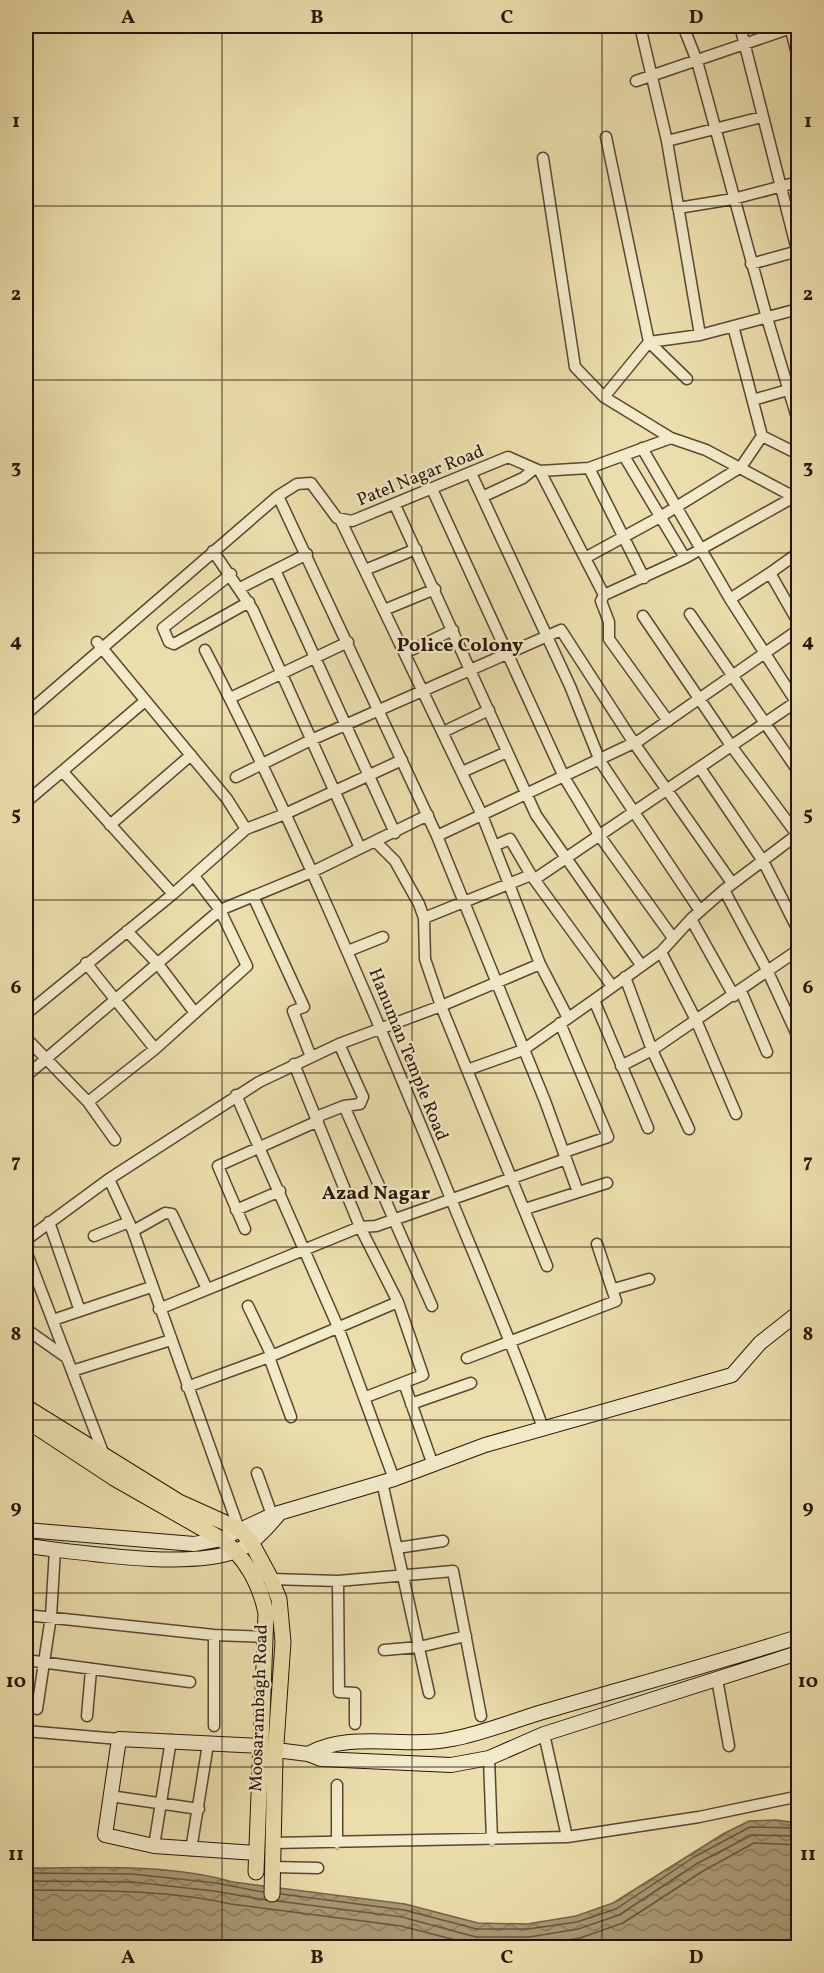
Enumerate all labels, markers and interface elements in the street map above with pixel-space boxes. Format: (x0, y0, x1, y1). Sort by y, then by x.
text: A (121, 4, 135, 32)
text: B (310, 4, 324, 32)
text: C (501, 4, 514, 32)
text: D (689, 4, 703, 32)
text: 1 (12, 108, 20, 136)
text: 1 (804, 108, 812, 136)
text: 2 (11, 281, 21, 309)
text: 2 (803, 281, 813, 309)
street label: Patel Nagar Road (353, 440, 488, 513)
text: 3 (11, 454, 21, 482)
text: 3 (803, 454, 813, 482)
text: 4 (10, 628, 22, 656)
text: 4 (802, 628, 814, 656)
district label: Police Colony (397, 632, 523, 660)
text: 5 (11, 801, 21, 829)
text: 5 (803, 801, 813, 829)
street label: Hanuman Temple Road (362, 965, 454, 1145)
text: 6 (11, 974, 22, 1002)
text: 6 (803, 974, 814, 1002)
text: 7 (11, 1148, 21, 1176)
text: 7 (803, 1148, 813, 1176)
district label: Azad Nagar (322, 1180, 431, 1208)
text: 8 (11, 1321, 21, 1349)
text: 8 (803, 1321, 813, 1349)
text: 9 (10, 1494, 22, 1522)
text: 9 (802, 1494, 814, 1522)
street label: Moosarambagh Road (244, 1624, 275, 1792)
text: 10 (6, 1668, 26, 1696)
text: 10 (798, 1668, 818, 1696)
text: 11 (8, 1841, 24, 1869)
text: 11 (800, 1841, 816, 1869)
text: A (121, 1944, 135, 1972)
text: B (310, 1944, 324, 1972)
text: C (501, 1944, 514, 1972)
text: D (689, 1944, 703, 1972)

